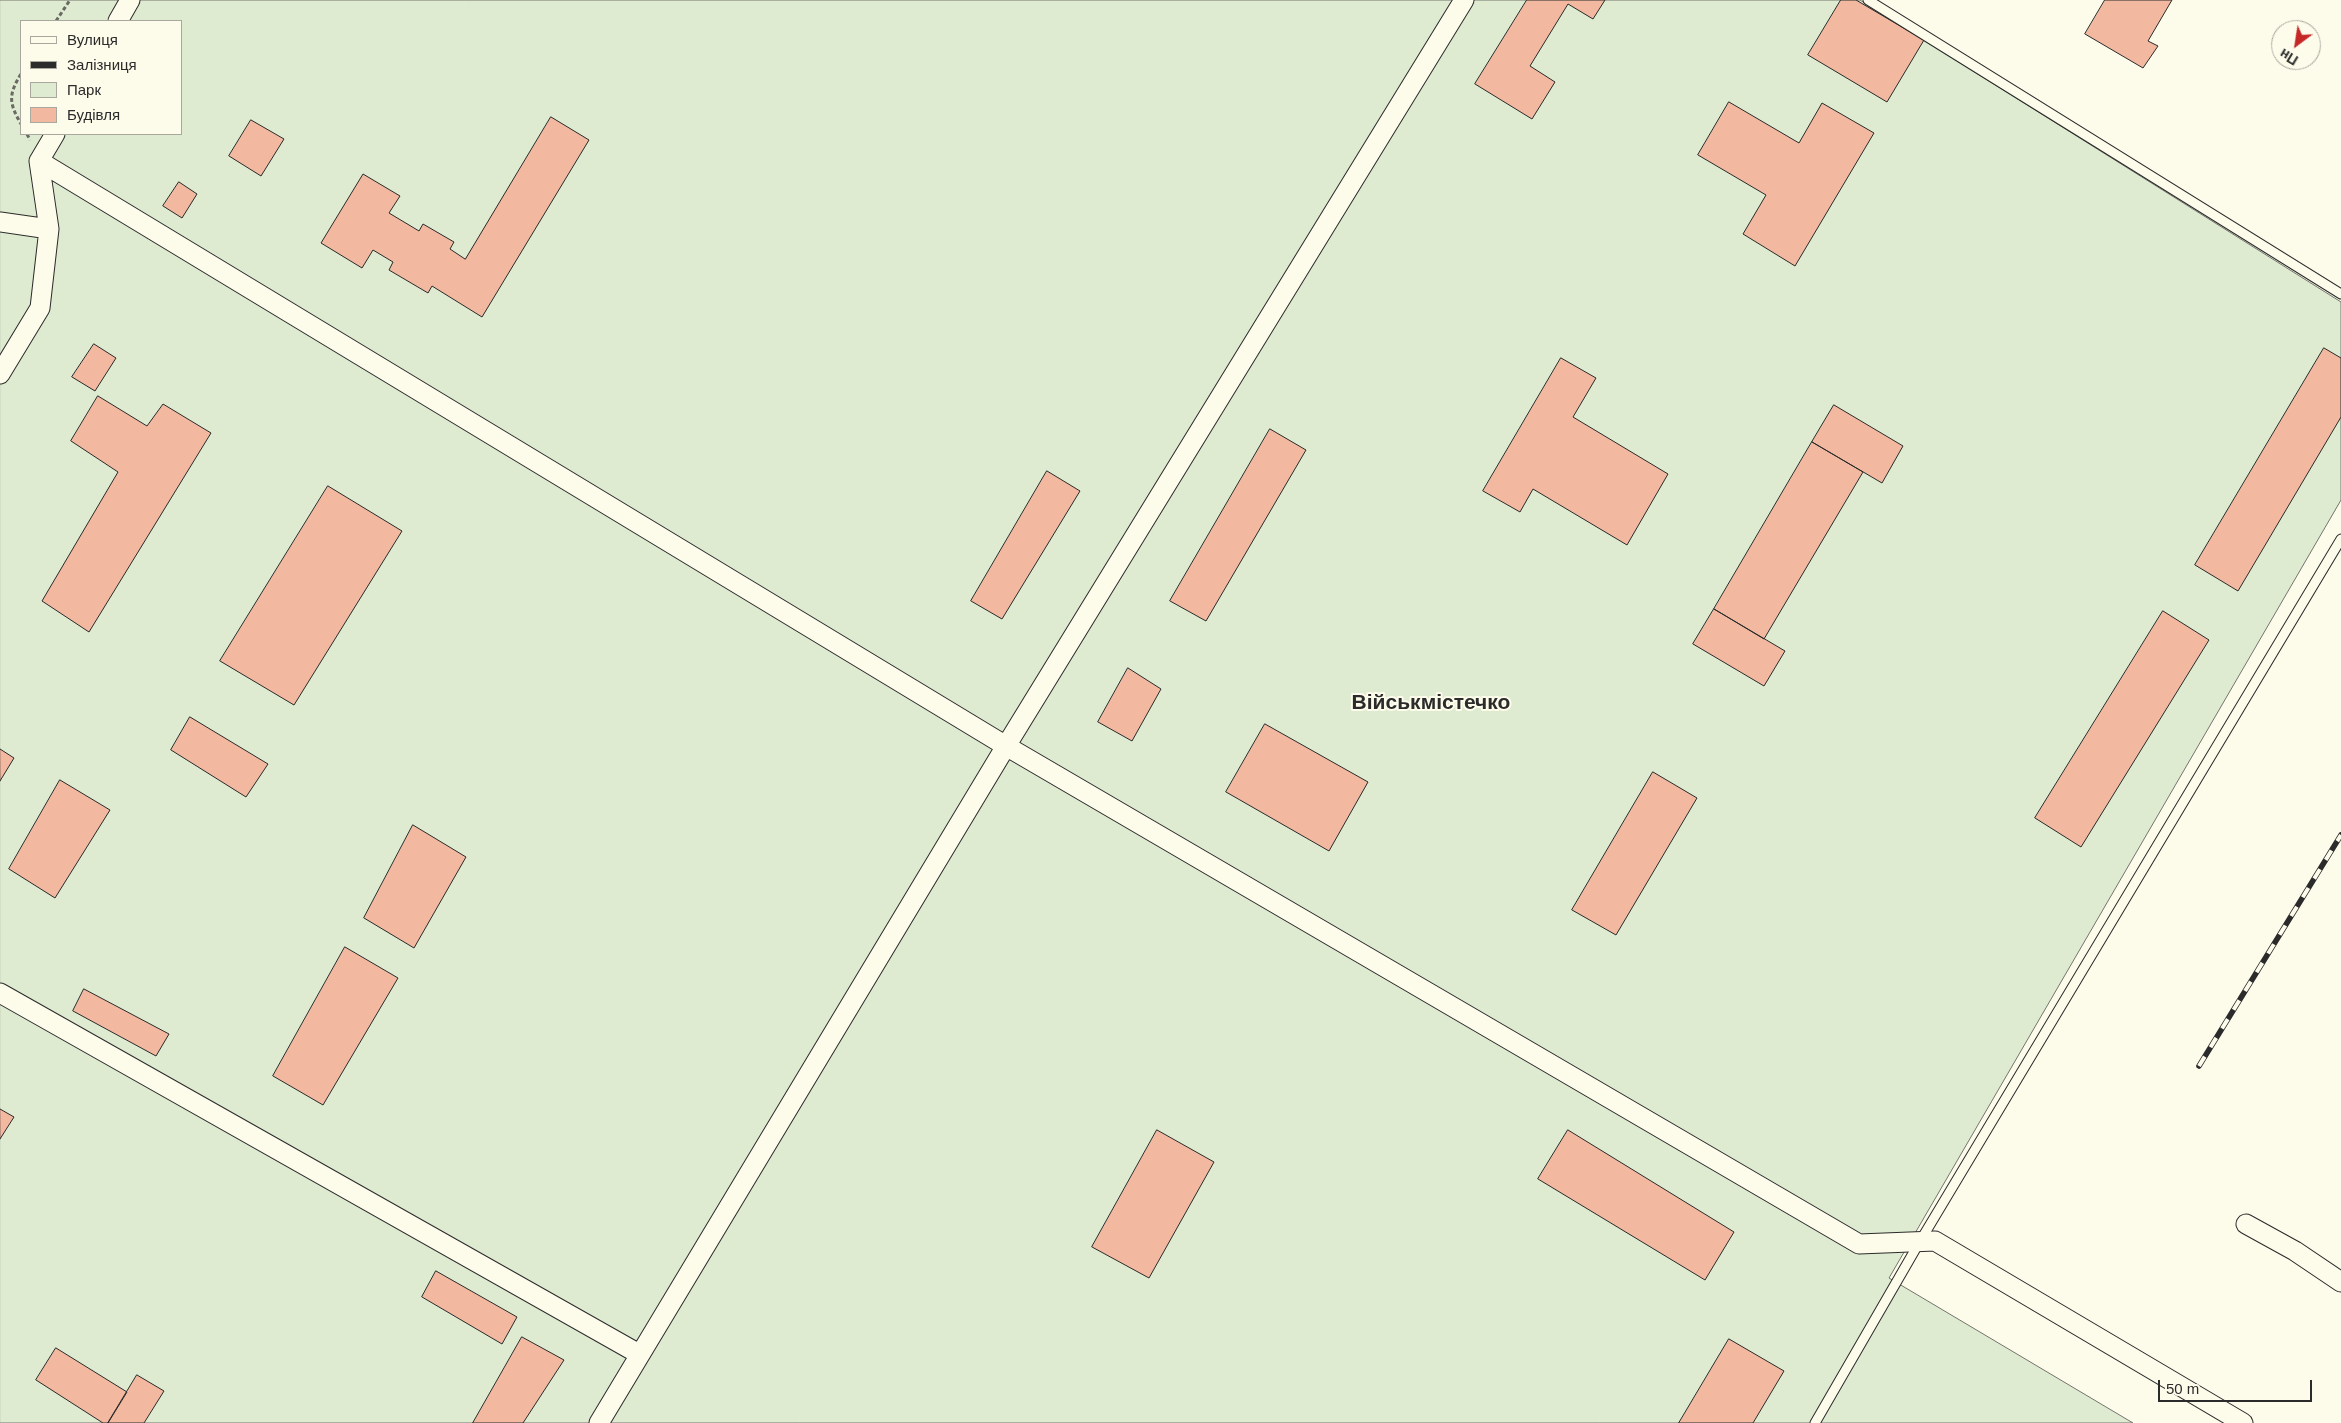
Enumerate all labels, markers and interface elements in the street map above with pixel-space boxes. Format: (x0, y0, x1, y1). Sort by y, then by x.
legend (20, 20, 182, 135)
north arrow (2271, 20, 2321, 70)
text: Вулиця (67, 31, 118, 48)
text: Пн (2277, 45, 2301, 69)
text: Залізниця (67, 56, 137, 73)
text: Парк (67, 81, 101, 98)
text: Будівля (67, 106, 120, 123)
district label: Військмістечко (1352, 690, 1510, 716)
scale bar (2161, 1370, 2315, 1402)
text: 50 m (2166, 1380, 2199, 1397)

